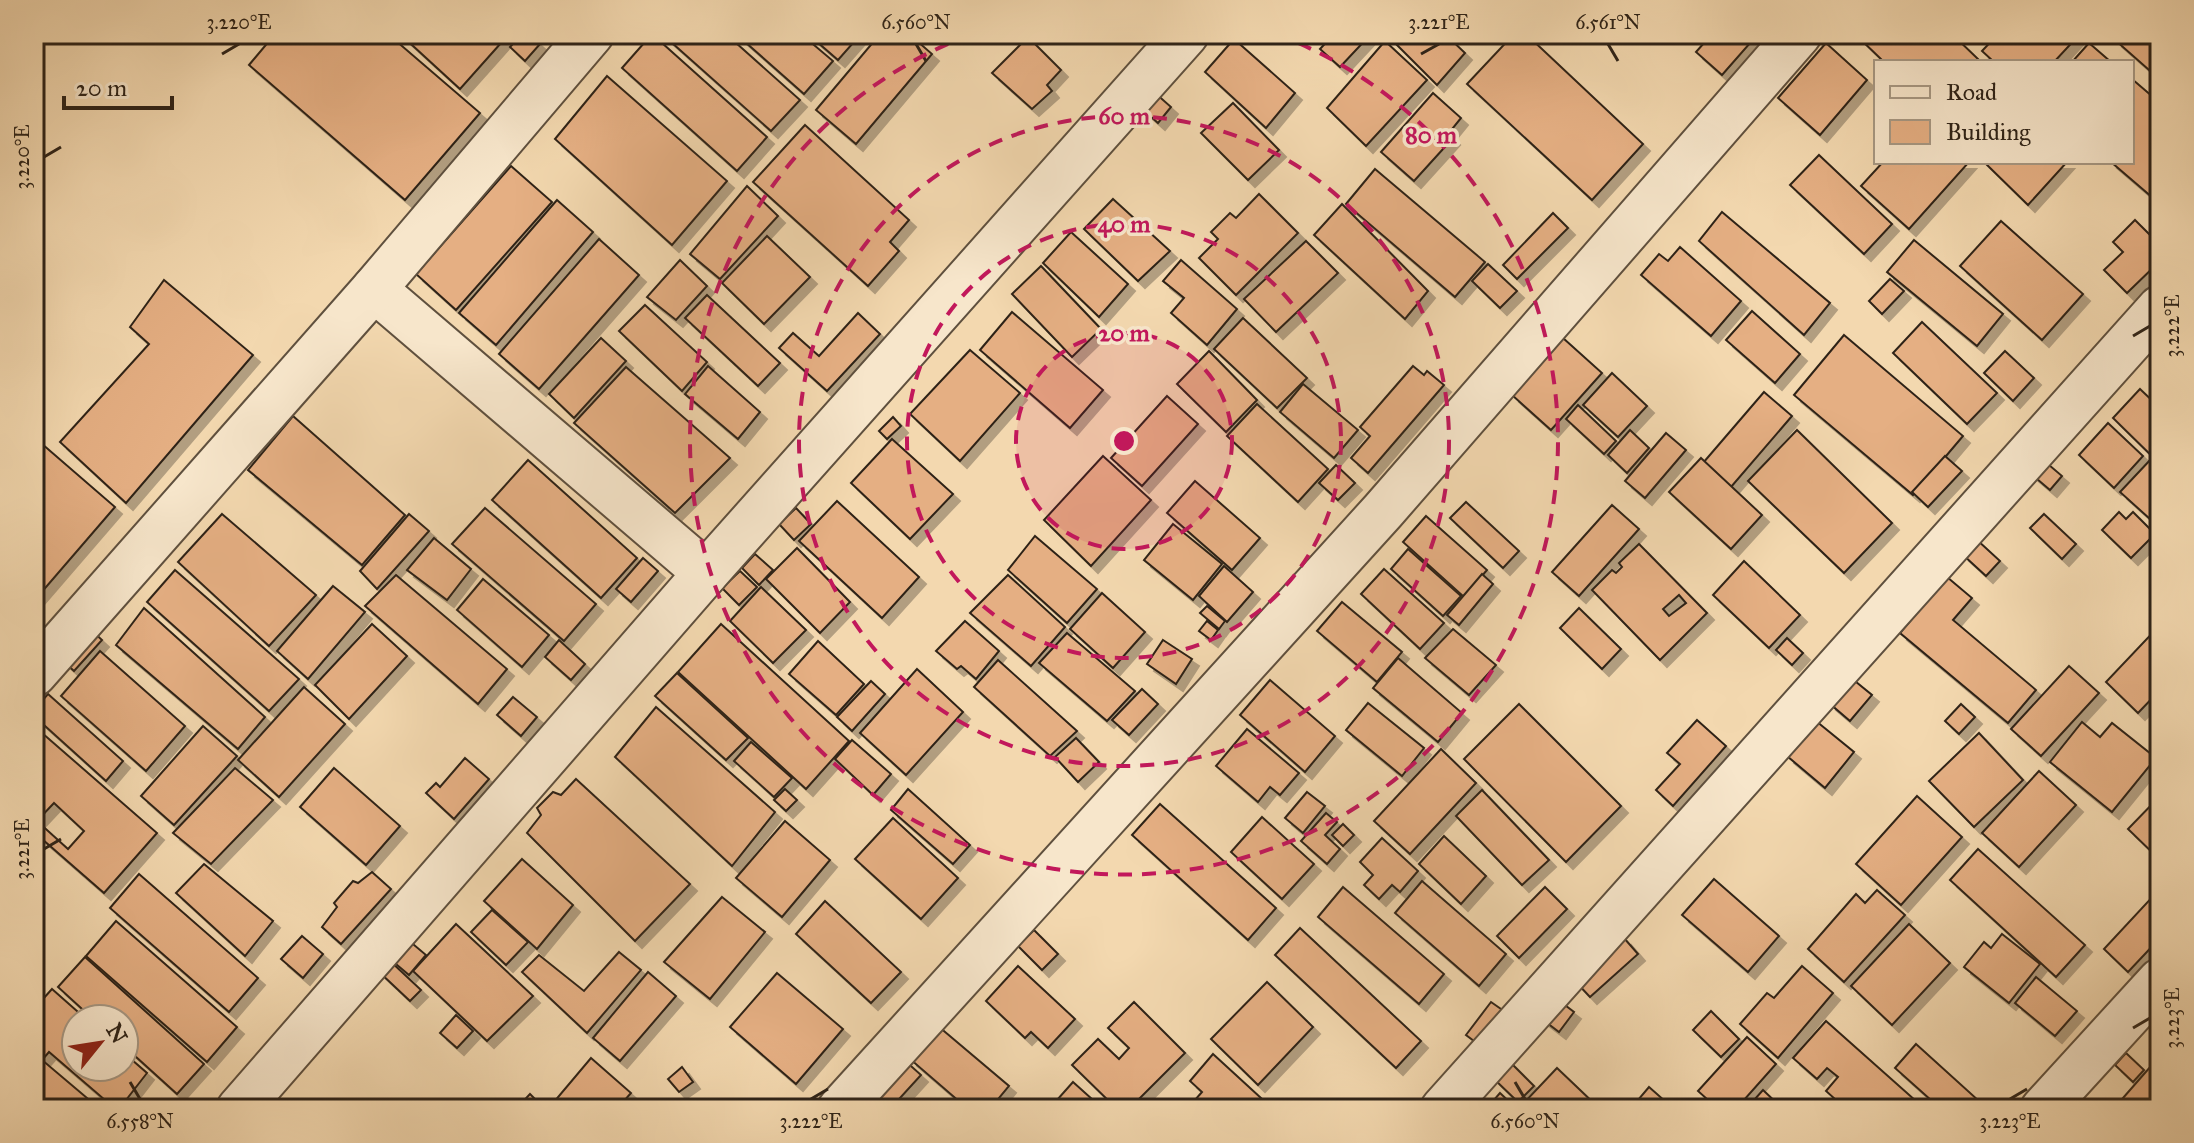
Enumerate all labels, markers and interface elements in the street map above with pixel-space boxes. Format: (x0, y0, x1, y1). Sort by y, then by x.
text: 3.220°E (206, 10, 272, 34)
text: 6.560°N (881, 10, 951, 34)
text: 3.221°E (1408, 10, 1470, 34)
text: 6.561°N (1575, 10, 1641, 34)
scale bar (64, 60, 172, 110)
legend (1874, 60, 2134, 164)
text: 20 m (76, 73, 127, 103)
text: Road (1946, 77, 1997, 107)
text: 60 m (1098, 101, 1151, 131)
text: Building (1946, 117, 2031, 147)
text: 80 m (1405, 120, 1458, 150)
text: 3.220°E (10, 124, 34, 190)
text: 40 m (1098, 209, 1151, 239)
text: 3.222°E (2160, 294, 2184, 358)
text: 20 m (1098, 318, 1150, 348)
centre of rings (1110, 427, 1138, 455)
text: 3.221°E (10, 818, 34, 880)
text: 3.223°E (2160, 987, 2184, 1049)
north arrow (60, 1003, 140, 1083)
text: N (101, 1018, 133, 1048)
text: 6.558°N (106, 1109, 174, 1133)
text: 3.222°E (779, 1109, 843, 1133)
text: 6.560°N (1490, 1109, 1560, 1133)
text: 3.223°E (1979, 1109, 2041, 1133)

